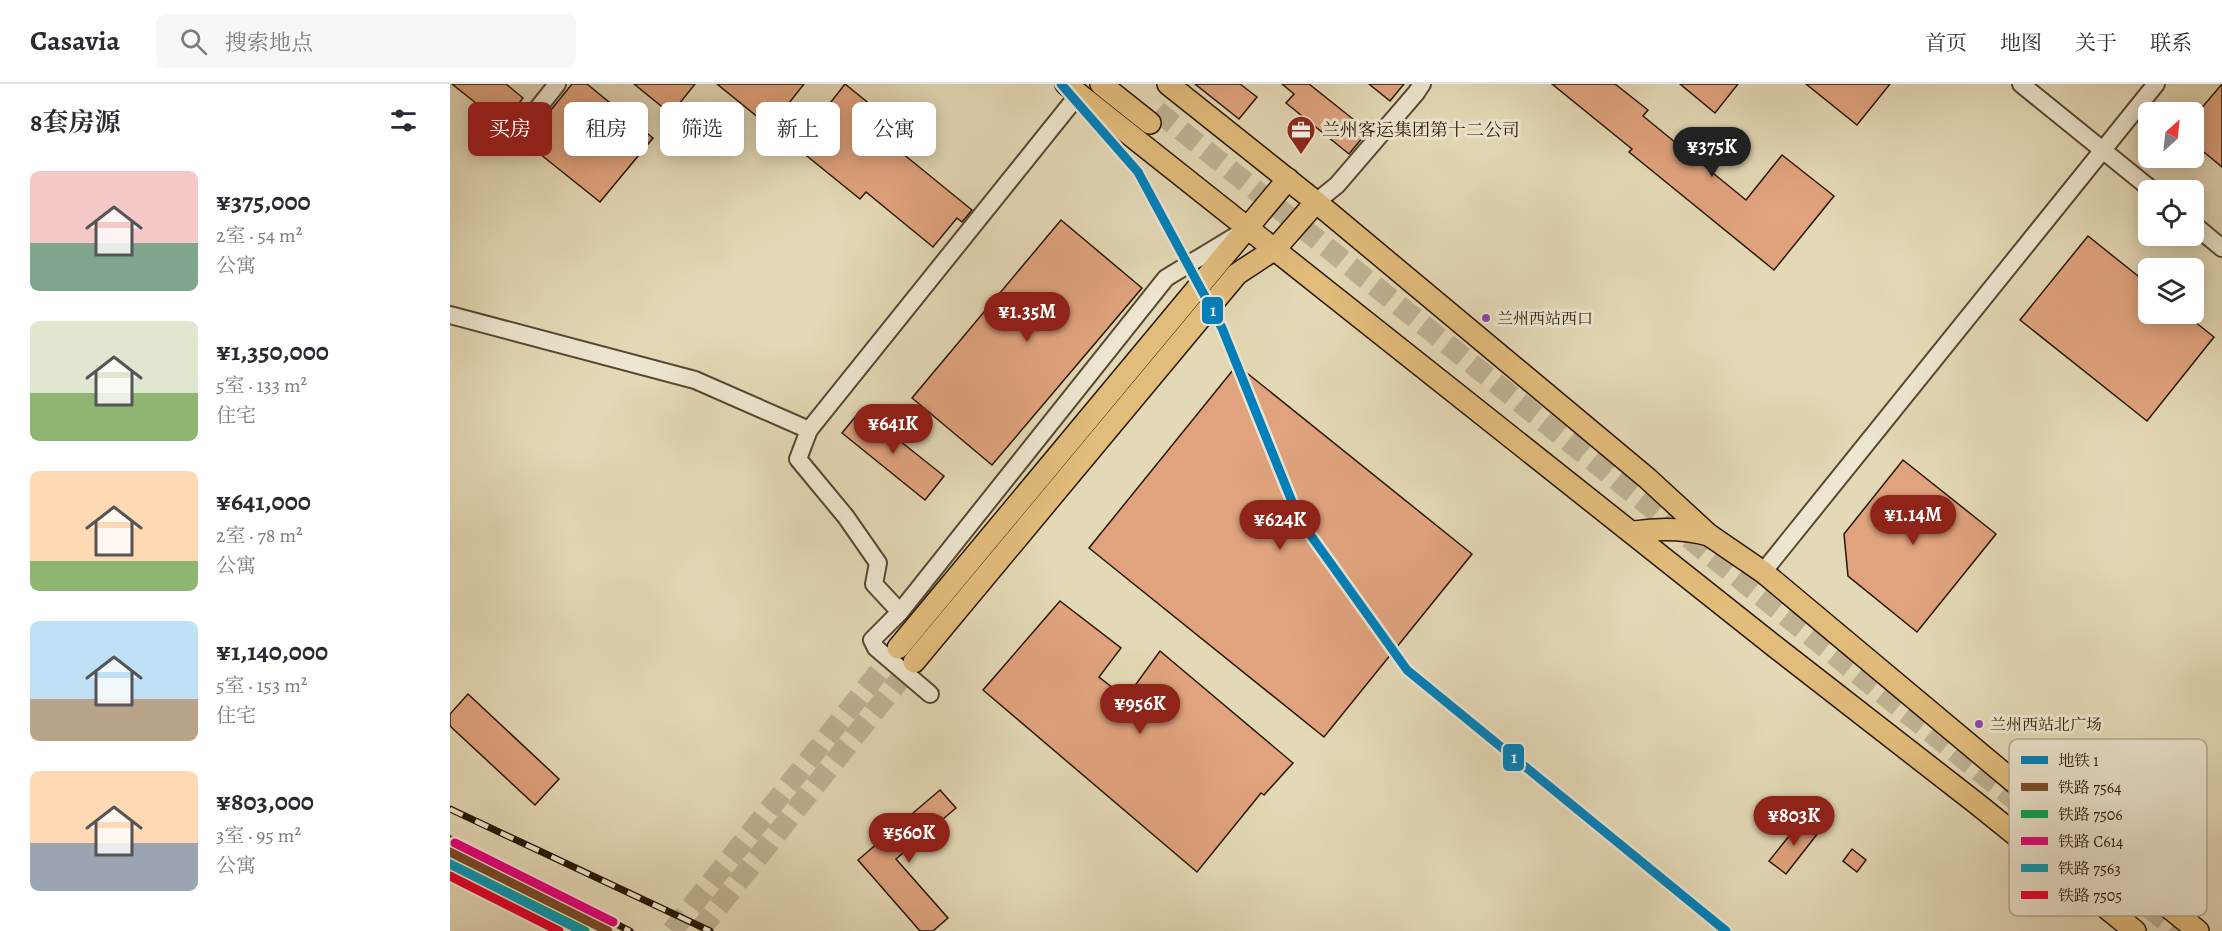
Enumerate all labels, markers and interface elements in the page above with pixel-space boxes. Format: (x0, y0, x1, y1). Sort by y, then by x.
search box (156, 14, 576, 68)
text: Casavia (30, 22, 120, 60)
icon: search (177, 25, 210, 58)
text: 搜索地点 (225, 28, 313, 58)
text: 首页 (1925, 29, 1967, 57)
text: 地图 (2000, 29, 2042, 57)
text: 关于 (2075, 29, 2117, 57)
text: 联系 (2150, 29, 2192, 57)
chip: 买房 (468, 102, 552, 156)
chip: 租房 (564, 102, 648, 156)
chip: 筛选 (660, 102, 744, 156)
chip: 新上 (756, 102, 840, 156)
chip: 公寓 (852, 102, 936, 156)
north arrow (2138, 102, 2204, 168)
map controls (2138, 102, 2204, 324)
icon: filters (387, 104, 420, 137)
text: 8套房源 (30, 105, 120, 140)
office icon: 兰州客运集团第十二公司 (1285, 114, 1317, 156)
place label: 兰州客运集团第十二公司 (1322, 118, 1520, 142)
pin: ¥375K (1670, 127, 1754, 178)
text: ¥375K (1687, 133, 1737, 160)
button: locate (2138, 180, 2204, 246)
text: ¥375,000 (216, 184, 311, 219)
icon: home (78, 195, 150, 267)
text: 2室 · 54 m² (216, 222, 302, 249)
text: 公寓 (216, 252, 256, 279)
button: layers (2138, 258, 2204, 324)
pin: ¥1.35M (978, 292, 1076, 343)
line badge: 1 (1201, 296, 1224, 325)
text: ¥1.35M (998, 298, 1056, 325)
text: 1 (1210, 300, 1216, 322)
place label: 兰州西站西口 (1497, 308, 1593, 330)
marker: 兰州西站西口 (1480, 312, 1492, 324)
text: ¥1,350,000 (216, 334, 329, 369)
icon: home (78, 345, 150, 417)
text: 5室 · 133 m² (216, 372, 307, 399)
text: 住宅 (216, 402, 256, 429)
pin: ¥641K (851, 404, 935, 455)
text: ¥641K (868, 410, 918, 437)
text: ¥641,000 (216, 484, 311, 519)
icon: home (78, 495, 150, 567)
pin: ¥1.14M (1864, 495, 1962, 546)
pin: ¥624K (1238, 500, 1322, 551)
text: ¥1.14M (1884, 501, 1942, 528)
text: ¥624K (1253, 506, 1307, 533)
text: 2室 · 78 m² (216, 522, 303, 549)
text: 公寓 (216, 552, 256, 579)
text: ¥1,140,000 (216, 634, 328, 669)
icon: home (78, 645, 150, 717)
text: 5室 · 153 m² (216, 672, 307, 699)
pin: ¥956K (1098, 684, 1182, 735)
text: ¥956K (1114, 690, 1166, 717)
text: 住宅 (216, 702, 256, 729)
place label: 兰州西站北广场 (1990, 714, 2102, 736)
marker: 兰州西站北广场 (1973, 718, 1985, 730)
legend (2009, 739, 2207, 916)
line badge: 1 (1502, 743, 1525, 772)
text: 1 (1511, 747, 1517, 769)
text: 地铁 1 (2058, 750, 2099, 772)
text: 铁路 7564 (2058, 777, 2121, 799)
text: ¥803,000 (216, 784, 314, 819)
icon: home (78, 795, 150, 867)
pin: ¥803K (1752, 796, 1836, 847)
text: ¥803K (1768, 802, 1820, 829)
text: 铁路 7506 (2058, 804, 2123, 826)
pin: ¥560K (867, 813, 951, 864)
text: ¥560K (883, 819, 935, 846)
text: 3室 · 95 m² (216, 822, 301, 849)
text: 铁路 C614 (2058, 831, 2123, 853)
text: 公寓 (216, 852, 256, 879)
text: 铁路 7563 (2058, 858, 2121, 880)
text: 铁路 7505 (2058, 885, 2122, 907)

